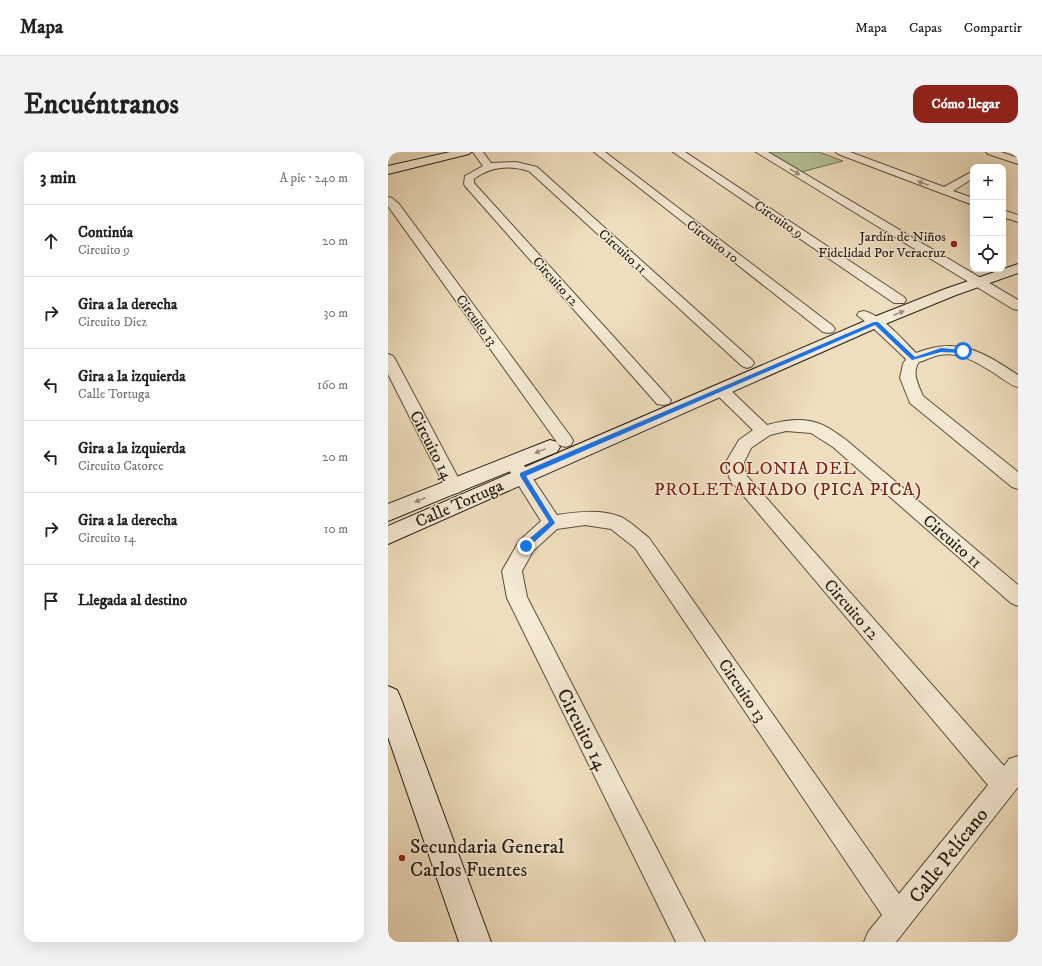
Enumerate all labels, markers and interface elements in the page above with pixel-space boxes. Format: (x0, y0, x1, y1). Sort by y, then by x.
text: Mapa (20, 16, 63, 39)
text: Mapa (855, 19, 887, 37)
text: Capas (909, 19, 942, 37)
text: Compartir (964, 19, 1022, 37)
button: Cómo llegar (913, 85, 1018, 123)
text: Encuéntranos (24, 87, 179, 122)
map controls (970, 164, 1006, 272)
button: + (970, 164, 1006, 200)
text: 3 min (40, 167, 76, 189)
one-way arrow (789, 169, 801, 176)
text: A pie · 240 m (280, 170, 348, 186)
one-way arrow (917, 179, 929, 185)
street label: Circuito 9 (750, 197, 807, 243)
button: − (970, 200, 1006, 236)
street label: Circuito 10 (683, 216, 742, 267)
text: Continúa (78, 223, 133, 242)
street label: Circuito 11 (594, 225, 650, 278)
place label: Jardín de Niños Fidelidad Por Veracruz (818, 228, 946, 262)
icon: ahead (40, 230, 62, 252)
text: 20 m (322, 233, 348, 249)
button: locate (970, 236, 1006, 272)
marker: Jardín de Niños Fidelidad Por Veracruz (949, 239, 959, 249)
text: Circuito 9 (78, 242, 130, 258)
street label: Circuito 12 (528, 253, 582, 310)
street label: Circuito 13 (452, 291, 501, 350)
text: Gira a la derecha (78, 295, 177, 314)
icon: right (40, 302, 62, 324)
text: 30 m (324, 305, 348, 321)
one-way arrow (894, 310, 906, 316)
text: Circuito Diez (78, 314, 147, 330)
route start (954, 342, 972, 360)
text: Gira a la izquierda (78, 367, 186, 386)
icon: left (40, 374, 62, 396)
text: 160 m (317, 377, 348, 393)
text: Calle Tortuga (78, 386, 150, 402)
street label: Circuito 14 (404, 407, 459, 485)
text: Gira a la izquierda (78, 439, 186, 458)
icon: left (40, 446, 62, 468)
one-way arrow (534, 448, 546, 454)
text: 20 m (322, 449, 348, 465)
text: Circuito Catorce (78, 458, 164, 474)
district label: COLONIA DEL PROLETARIADO (PICA PICA) (654, 458, 922, 501)
street label: Calle Tortuga (412, 474, 508, 533)
one-way arrow (414, 498, 426, 504)
street label: Circuito 11 (918, 510, 987, 574)
text: Gira a la derecha (78, 511, 177, 530)
icon: right (40, 518, 62, 540)
text: 10 m (324, 521, 348, 537)
text: Circuito 14 (78, 530, 135, 546)
route end (517, 537, 535, 555)
street label: Circuito 12 (819, 575, 884, 645)
icon: arrive (40, 590, 62, 612)
text: Llegada al destino (78, 591, 187, 610)
street label: Circuito 13 (713, 655, 771, 726)
street label: Circuito 14 (550, 685, 613, 775)
street label: Calle Pelícano (904, 803, 994, 909)
place label: Secundaria General Carlos Fuentes (410, 835, 564, 883)
marker: Secundaria General Carlos Fuentes (397, 853, 407, 863)

